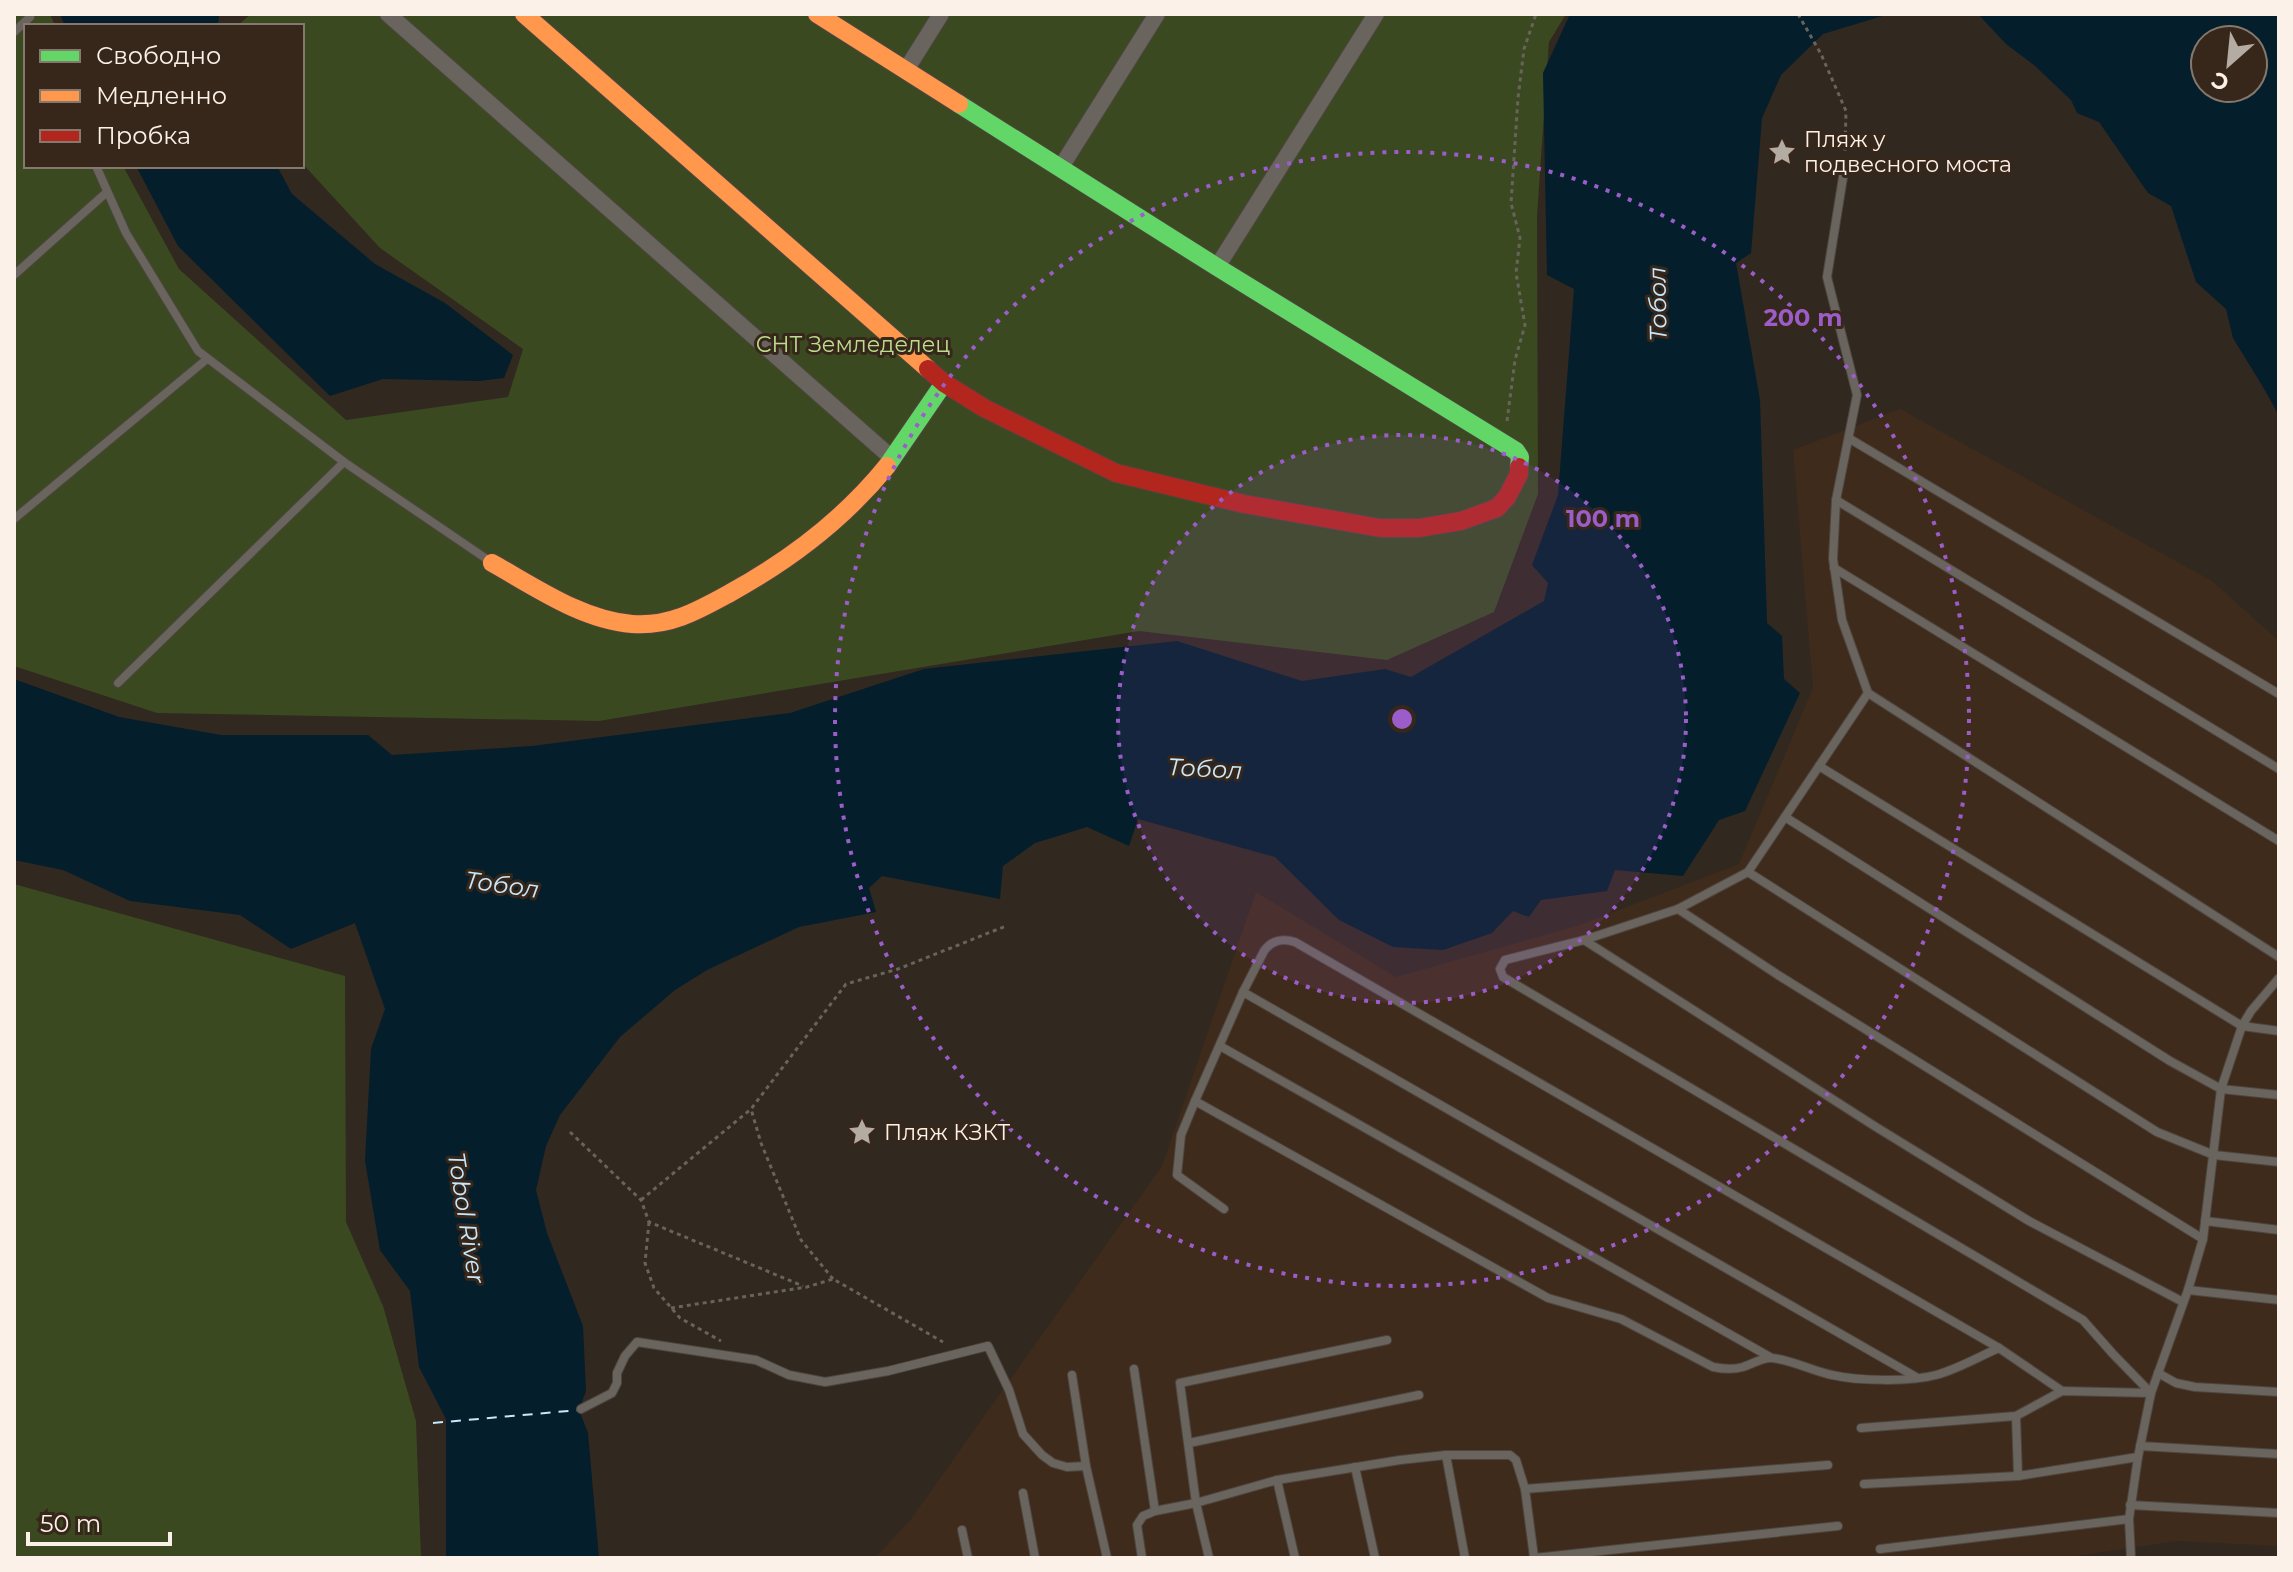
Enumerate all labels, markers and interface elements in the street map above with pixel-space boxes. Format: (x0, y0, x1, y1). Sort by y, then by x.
legend (24, 24, 304, 168)
north arrow (2189, 24, 2269, 104)
text: Свободно (96, 41, 221, 70)
text: С (2207, 66, 2233, 97)
text: Медленно (96, 81, 227, 110)
text: Пробка (96, 121, 191, 150)
place label: Пляж у подвесного моста (1804, 126, 2012, 178)
place icon: Пляж у подвесного моста (1767, 137, 1797, 167)
water label: Тобол (1642, 266, 1673, 342)
text: 200 m (1764, 303, 1842, 332)
park label: СНТ Земледелец (756, 331, 950, 358)
text: 100 m (1566, 504, 1640, 533)
centre of rings (1388, 705, 1416, 733)
water label: Тобол (1167, 752, 1243, 785)
water label: Тобол (463, 865, 541, 904)
place icon: Пляж КЗКТ (847, 1117, 877, 1147)
place label: Пляж КЗКТ (884, 1119, 1010, 1146)
water label: Tobol River (442, 1150, 491, 1287)
scale bar (28, 1496, 170, 1546)
text: 50 m (40, 1509, 101, 1538)

